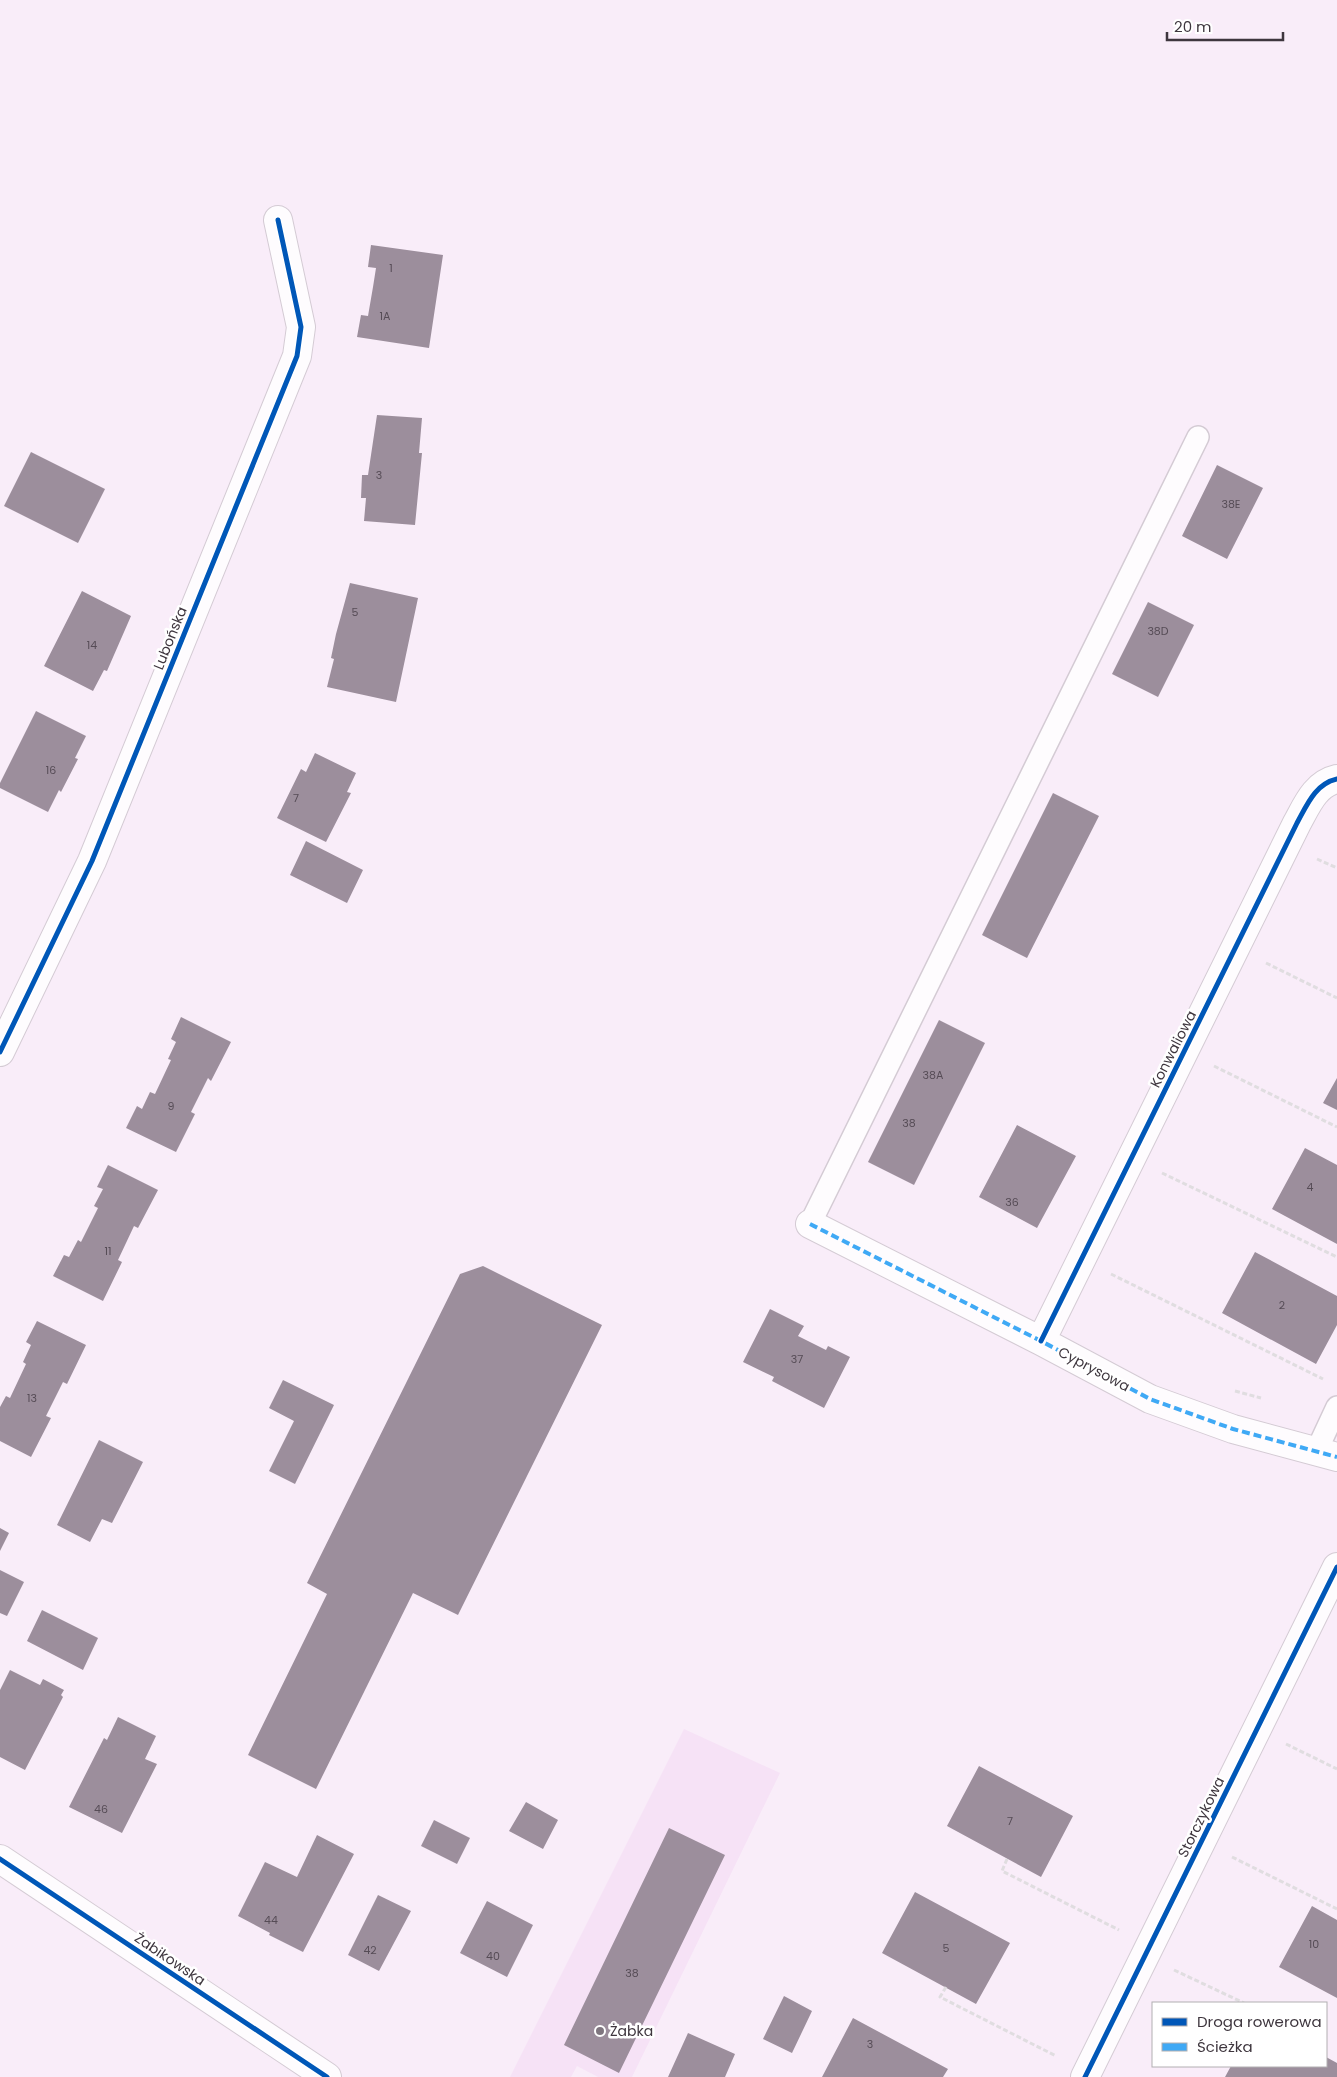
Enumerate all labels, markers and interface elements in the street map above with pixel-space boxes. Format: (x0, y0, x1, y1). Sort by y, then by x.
scale bar (1167, 10, 1283, 42)
text: 20 m (1174, 16, 1212, 37)
house number: 1 (389, 260, 393, 276)
house number: 1A (380, 308, 391, 324)
house number: 3 (376, 467, 382, 483)
house number: 38E (1221, 496, 1241, 512)
street label: Lubońska (148, 603, 192, 673)
house number: 5 (352, 604, 359, 620)
house number: 38D (1147, 623, 1169, 639)
house number: 14 (87, 637, 97, 653)
house number: 16 (46, 762, 56, 778)
house number: 7 (293, 790, 299, 806)
street label: Konwaliowa (1145, 1007, 1201, 1091)
house number: 38A (923, 1067, 944, 1083)
house number: 9 (168, 1098, 175, 1114)
house number: 38 (902, 1115, 916, 1131)
house number: 4 (1307, 1179, 1314, 1195)
house number: 36 (1005, 1194, 1019, 1210)
house number: 11 (104, 1243, 112, 1259)
house number: 2 (1279, 1297, 1285, 1313)
street label: Cyprysowa (1055, 1342, 1133, 1396)
house number: 37 (791, 1351, 803, 1367)
house number: 13 (27, 1390, 37, 1406)
street label: Storczykowa (1173, 1773, 1229, 1861)
house number: 46 (94, 1801, 108, 1817)
house number: 7 (1007, 1813, 1013, 1829)
house number: 44 (264, 1912, 278, 1928)
street label: Żabikowska (131, 1928, 209, 1990)
house number: 10 (1309, 1936, 1319, 1952)
house number: 5 (943, 1940, 950, 1956)
house number: 42 (363, 1942, 377, 1958)
house number: 40 (486, 1948, 500, 1964)
house number: 38 (625, 1965, 639, 1981)
legend (1152, 2002, 1327, 2067)
text: Droga rowerowa (1197, 2011, 1322, 2032)
place label: Żabka (610, 2021, 653, 2041)
marker: Żabka (594, 2025, 606, 2037)
house number: 3 (867, 2036, 873, 2052)
text: Ścieżka (1197, 2036, 1253, 2057)

